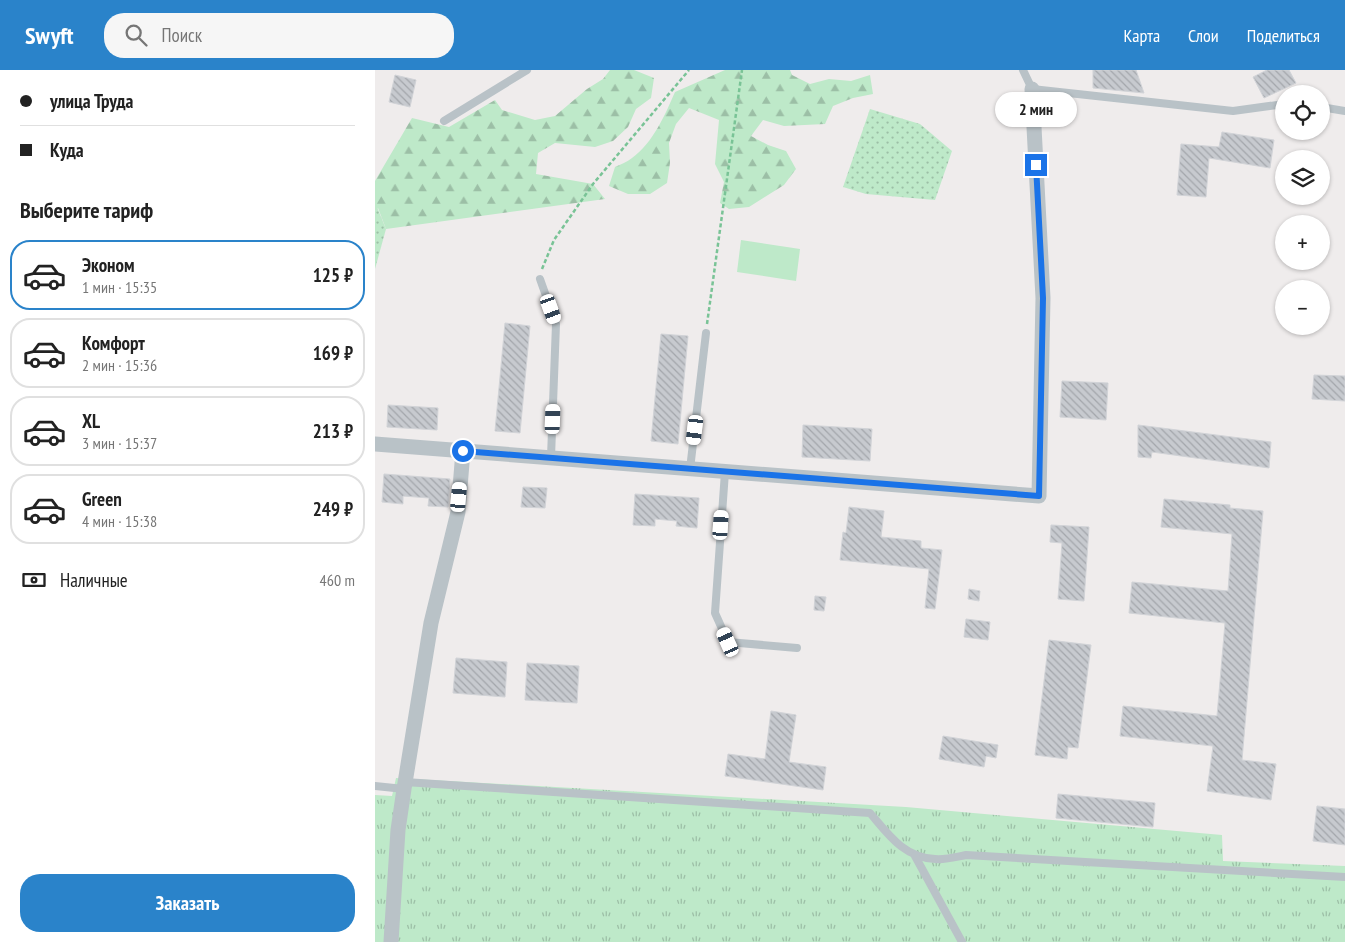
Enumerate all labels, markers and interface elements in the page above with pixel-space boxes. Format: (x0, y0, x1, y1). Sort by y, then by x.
search box (104, 13, 454, 58)
text: Swyft (25, 20, 74, 51)
icon: search (122, 21, 150, 49)
text: Поиск (162, 23, 202, 47)
text: Карта (1123, 24, 1160, 47)
text: Слои (1188, 24, 1219, 47)
text: Поделиться (1247, 24, 1320, 47)
map controls (1275, 85, 1330, 335)
button: locate (1275, 85, 1330, 140)
text: улица Труда (50, 89, 133, 113)
callout: 2 мин (995, 92, 1077, 128)
text: 2 мин (1019, 99, 1053, 119)
text: Куда (50, 138, 84, 162)
button: layers (1275, 150, 1330, 205)
route end (1025, 154, 1047, 176)
text: Выберите тариф (20, 196, 153, 224)
button: + (1275, 215, 1330, 270)
icon: car (22, 253, 67, 298)
text: Эконом (82, 253, 135, 277)
text: 125 ₽ (313, 263, 353, 287)
text: 1 мин · 15:35 (82, 277, 157, 297)
button: − (1275, 280, 1330, 335)
car (538, 292, 563, 326)
icon: car (22, 331, 67, 376)
text: Комфорт (82, 331, 145, 355)
text: 169 ₽ (313, 341, 353, 365)
text: 2 мин · 15:36 (82, 355, 157, 375)
car (544, 404, 561, 434)
icon: car (22, 409, 67, 454)
text: XL (82, 409, 100, 433)
car (685, 414, 704, 446)
text: 213 ₽ (313, 419, 353, 443)
text: 3 мин · 15:37 (82, 433, 157, 453)
route start (452, 440, 474, 462)
car (450, 481, 467, 513)
icon: car (22, 487, 67, 532)
text: Green (82, 487, 122, 511)
text: 249 ₽ (313, 497, 353, 521)
car (712, 510, 729, 540)
text: 4 мин · 15:38 (82, 511, 157, 531)
icon: cash (20, 566, 48, 594)
text: Наличные (60, 568, 128, 592)
text: 460 m (320, 570, 355, 590)
car (715, 625, 740, 659)
button: Заказать (20, 874, 355, 932)

